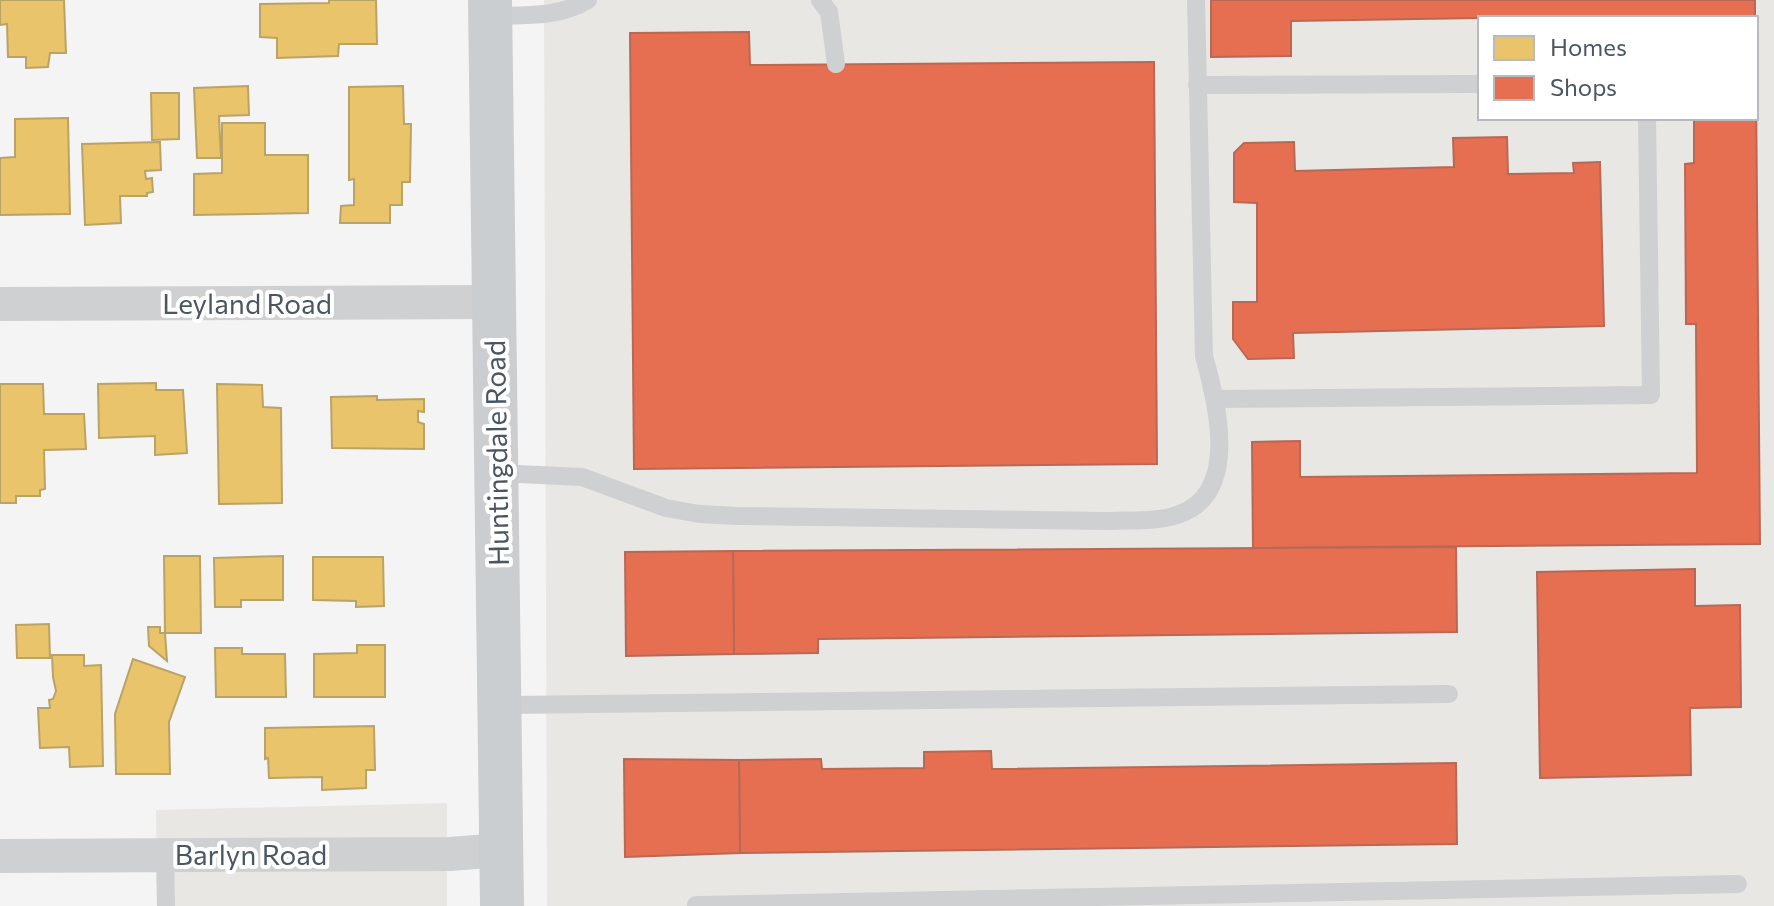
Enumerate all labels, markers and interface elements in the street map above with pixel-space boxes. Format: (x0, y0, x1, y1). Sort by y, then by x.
legend (1478, 16, 1758, 120)
text: Homes (1550, 32, 1627, 61)
text: Shops (1550, 72, 1617, 101)
street label: Leyland Road (162, 286, 332, 320)
street label: Huntingdale Road (477, 340, 515, 566)
street label: Barlyn Road (175, 837, 327, 871)

